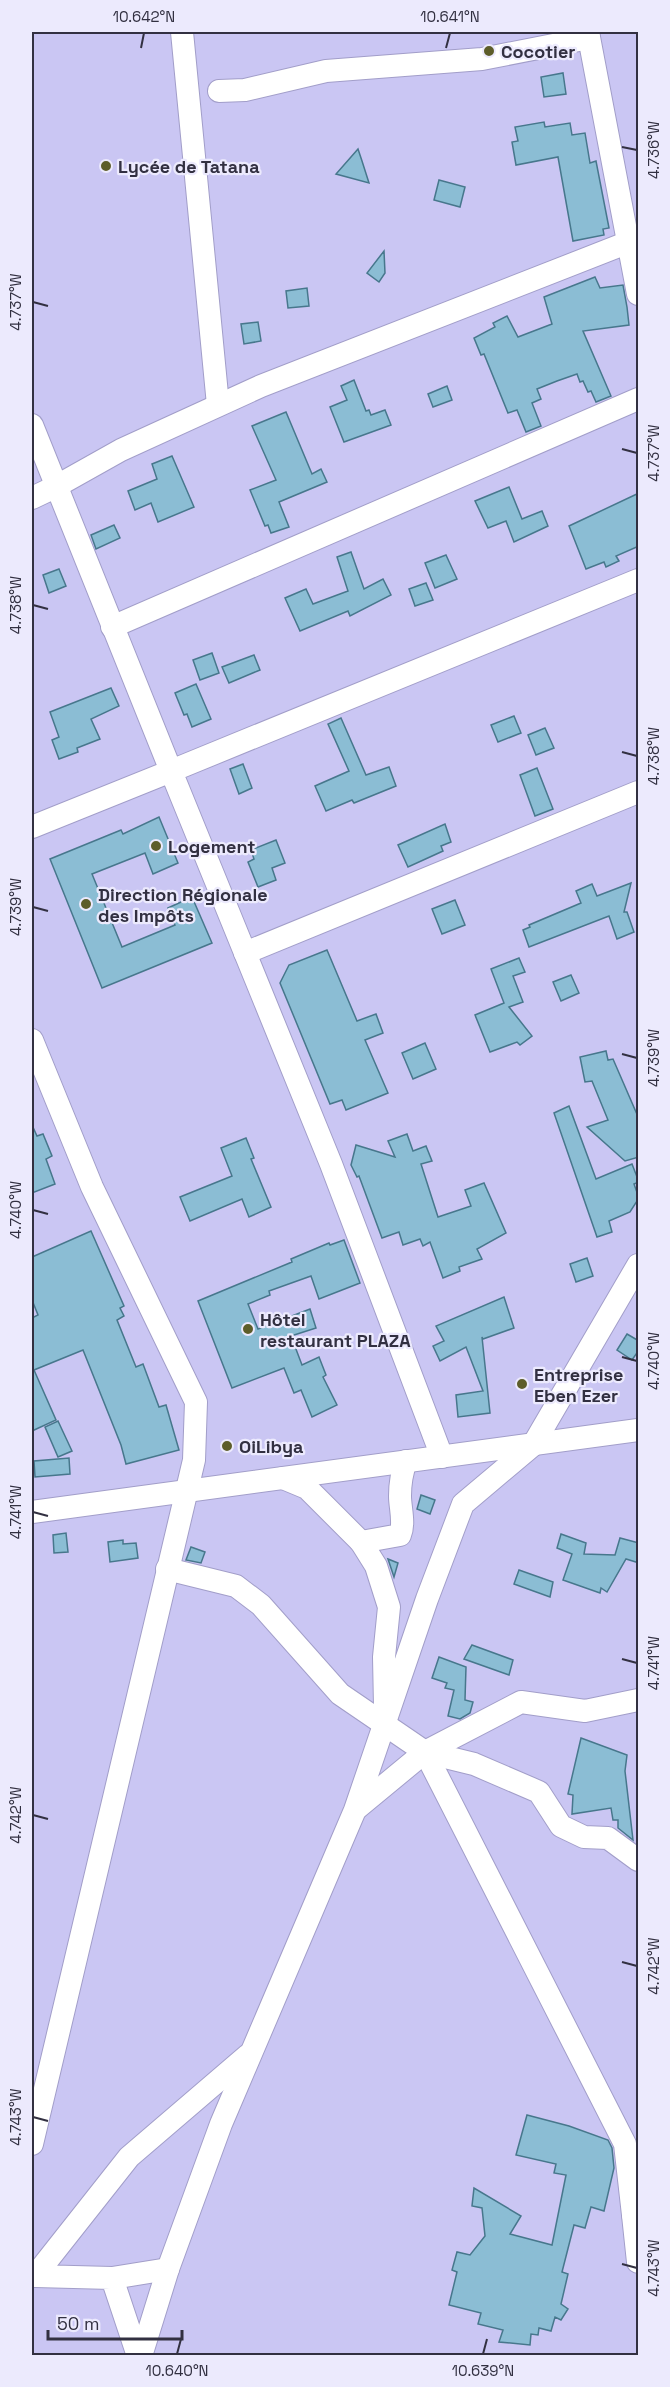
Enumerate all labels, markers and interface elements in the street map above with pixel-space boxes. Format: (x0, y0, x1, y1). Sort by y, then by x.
text: 10.642°N (113, 7, 175, 26)
text: 10.641°N (420, 7, 480, 26)
place label: Cocotier (501, 40, 575, 63)
marker: Cocotier (482, 44, 496, 58)
text: 4.736°W (644, 121, 663, 179)
place label: Lycée de Tatana (118, 155, 260, 178)
marker: Lycée de Tatana (99, 159, 113, 173)
text: 4.737°W (6, 273, 25, 331)
text: 4.737°W (644, 424, 663, 482)
text: 4.738°W (6, 576, 25, 634)
text: 4.738°W (644, 727, 663, 785)
place label: Logement (168, 835, 255, 858)
marker: Logement (149, 839, 163, 853)
text: 4.739°W (6, 878, 25, 936)
place label: Direction Régionale des Impôts (98, 883, 268, 927)
marker: Direction Régionale des Impôts (79, 897, 93, 911)
text: 4.739°W (644, 1029, 663, 1087)
text: 4.740°W (6, 1181, 25, 1239)
place label: Hôtel restaurant PLAZA (260, 1308, 411, 1352)
marker: Hôtel restaurant PLAZA (241, 1322, 255, 1336)
text: 4.740°W (644, 1332, 663, 1390)
place label: Entreprise Eben Ezer (534, 1363, 623, 1407)
marker: Entreprise Eben Ezer (515, 1377, 529, 1391)
place label: OiLibya (239, 1435, 304, 1458)
marker: OiLibya (220, 1439, 234, 1453)
text: 4.741°W (6, 1485, 25, 1539)
text: 4.741°W (644, 1636, 663, 1690)
text: 4.742°W (6, 1786, 25, 1844)
text: 4.742°W (644, 1937, 663, 1995)
text: 4.743°W (6, 2088, 25, 2146)
text: 4.743°W (644, 2239, 663, 2297)
scale bar (48, 2303, 182, 2341)
text: 50 m (57, 2312, 99, 2335)
text: 10.640°N (145, 2361, 209, 2380)
text: 10.639°N (452, 2361, 514, 2380)

